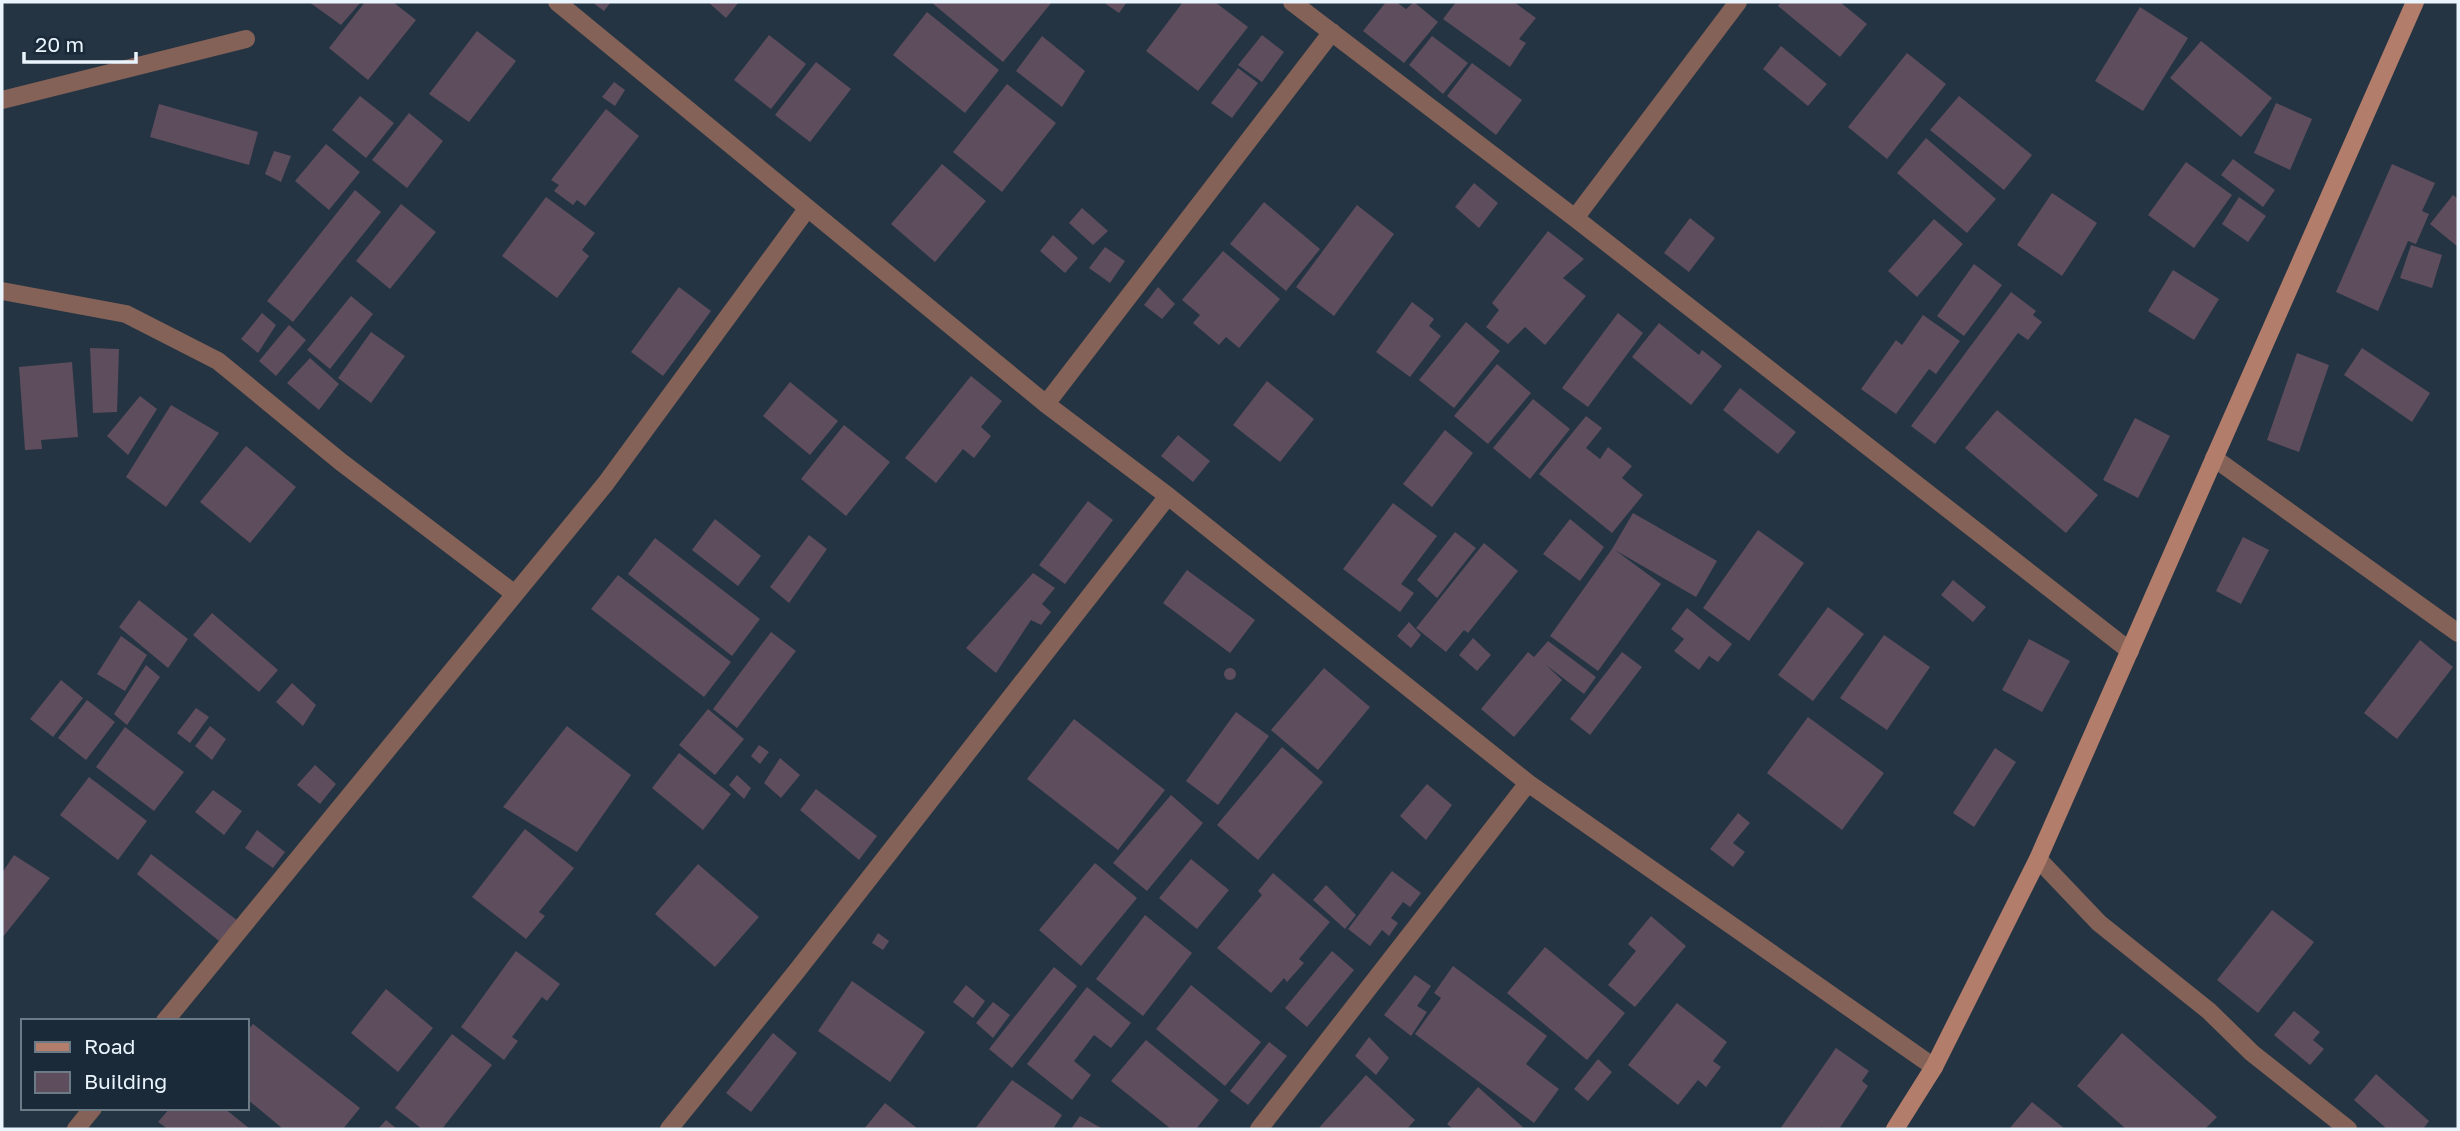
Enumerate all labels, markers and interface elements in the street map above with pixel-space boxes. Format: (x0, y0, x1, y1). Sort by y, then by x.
scale bar (24, 21, 136, 65)
text: 20 m (35, 31, 84, 57)
legend (21, 1019, 248, 1110)
text: Road (84, 1033, 135, 1059)
text: Building (84, 1068, 167, 1094)

